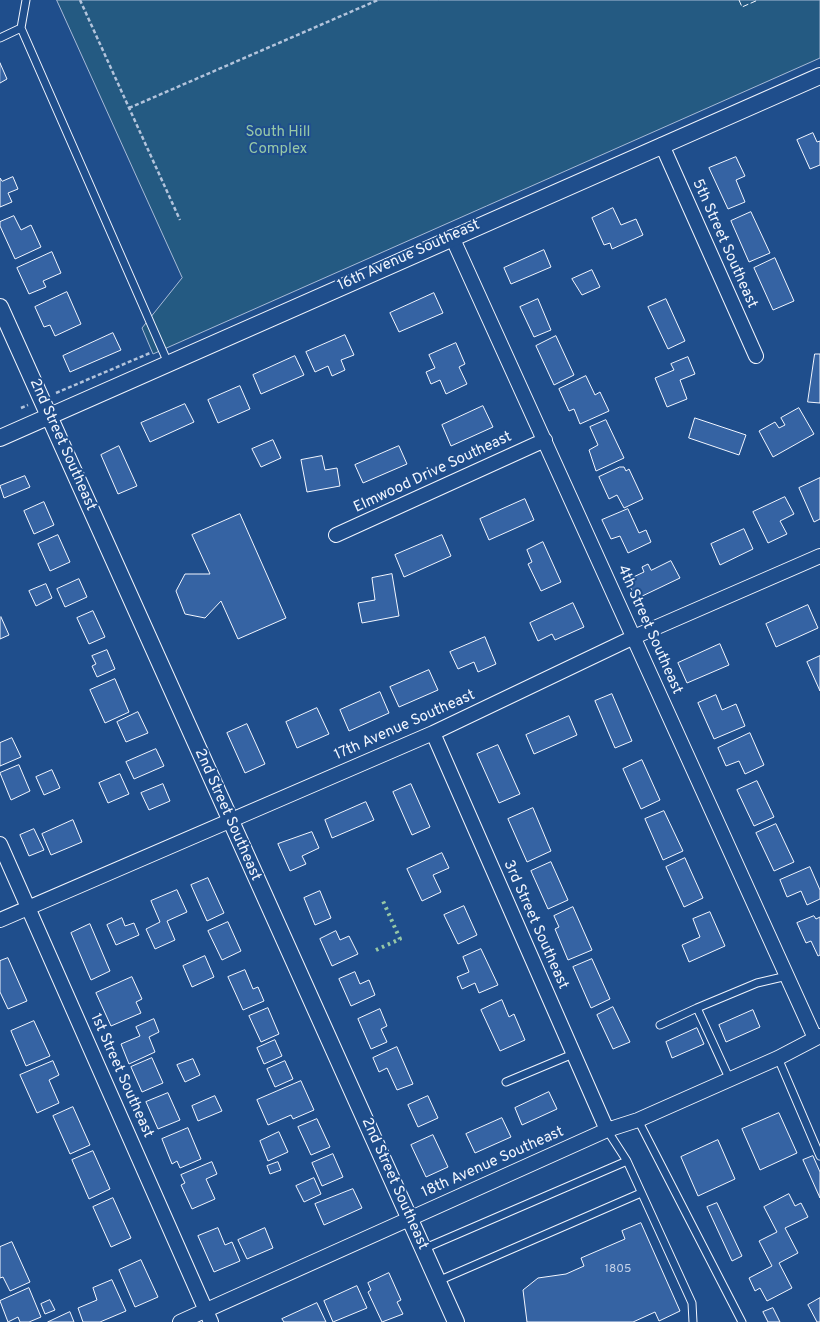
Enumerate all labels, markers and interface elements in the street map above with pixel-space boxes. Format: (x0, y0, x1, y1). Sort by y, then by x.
park label: South Hill Complex (245, 124, 311, 159)
street label: 5th Street Southeast (687, 177, 761, 311)
street label: 16th Avenue Southeast (335, 217, 483, 295)
street label: 2nd Street Southeast (25, 376, 99, 514)
street label: Elmwood Drive Southeast (351, 428, 515, 518)
street label: 4th Street Southeast (612, 563, 686, 697)
street label: 17th Avenue Southeast (332, 687, 478, 765)
street label: 2nd Street Southeast (190, 746, 264, 884)
street label: 3rd Street Southeast (498, 858, 572, 992)
street label: 1st Street Southeast (85, 1011, 157, 1141)
street label: 2nd Street Southeast (357, 1115, 431, 1253)
street label: 18th Avenue Southeast (419, 1124, 567, 1202)
house number: 1805 (605, 1263, 631, 1277)

